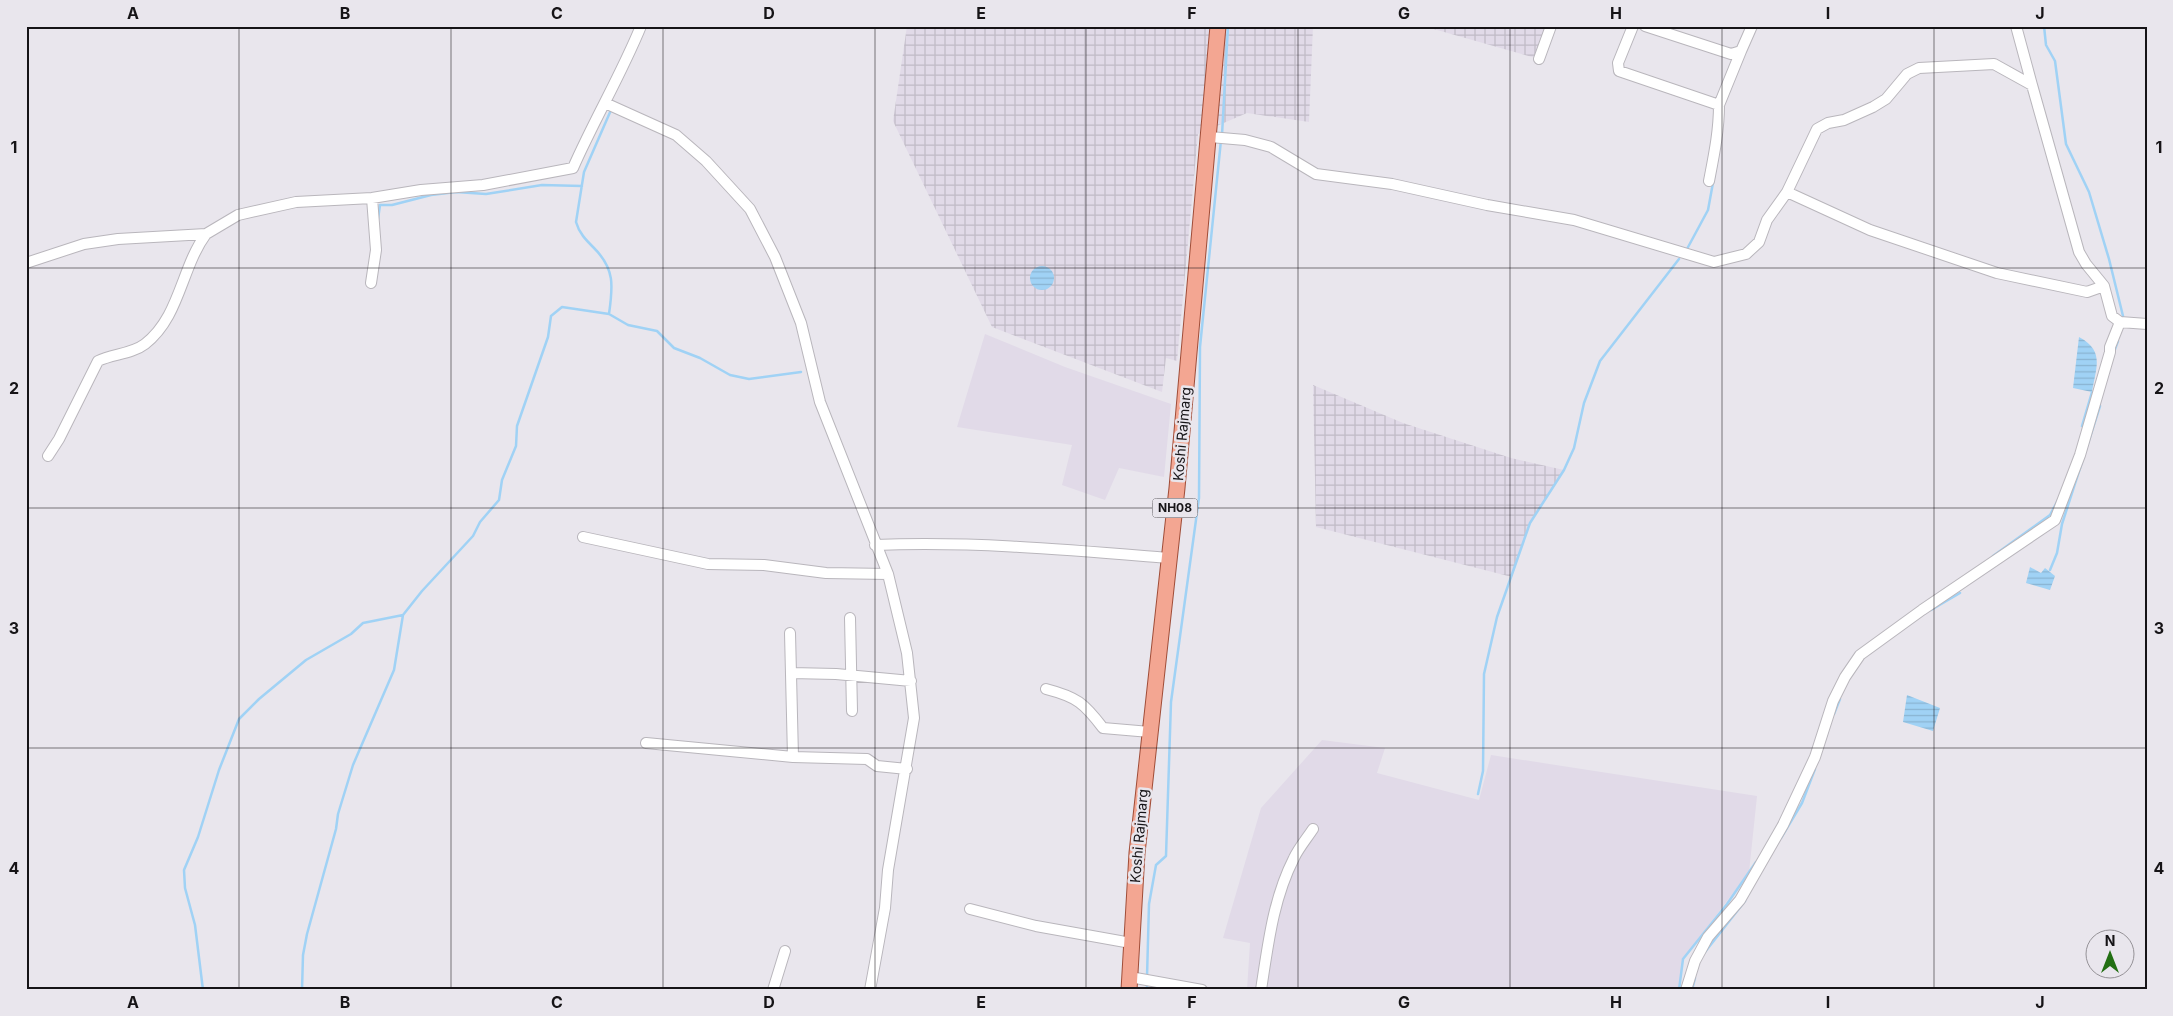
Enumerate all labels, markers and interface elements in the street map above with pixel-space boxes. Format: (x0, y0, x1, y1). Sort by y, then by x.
text: A (127, 3, 139, 23)
text: B (340, 3, 350, 23)
text: C (551, 3, 563, 23)
text: D (763, 3, 775, 23)
text: E (976, 3, 986, 23)
text: F (1187, 3, 1197, 23)
text: G (1398, 3, 1410, 23)
text: H (1610, 3, 1622, 23)
text: I (1826, 3, 1830, 23)
text: J (2035, 3, 2045, 23)
text: 1 (11, 137, 17, 157)
text: 1 (2156, 137, 2162, 157)
text: 2 (9, 378, 19, 398)
text: 2 (2154, 378, 2164, 398)
street label: Koshi Rajmarg (1169, 386, 1194, 482)
road number: NH08 (1152, 498, 1198, 518)
text: 3 (9, 618, 19, 638)
text: 3 (2154, 618, 2164, 638)
street label: Koshi Rajmarg (1126, 788, 1151, 884)
text: 4 (9, 858, 20, 878)
text: 4 (2154, 858, 2165, 878)
north arrow (2086, 928, 2136, 978)
text: N (2105, 932, 2115, 949)
text: A (127, 992, 139, 1012)
text: B (340, 992, 350, 1012)
text: C (551, 992, 563, 1012)
text: D (763, 992, 775, 1012)
text: E (976, 992, 986, 1012)
text: F (1187, 992, 1197, 1012)
text: G (1398, 992, 1410, 1012)
text: H (1610, 992, 1622, 1012)
text: I (1826, 992, 1830, 1012)
text: J (2035, 992, 2045, 1012)

